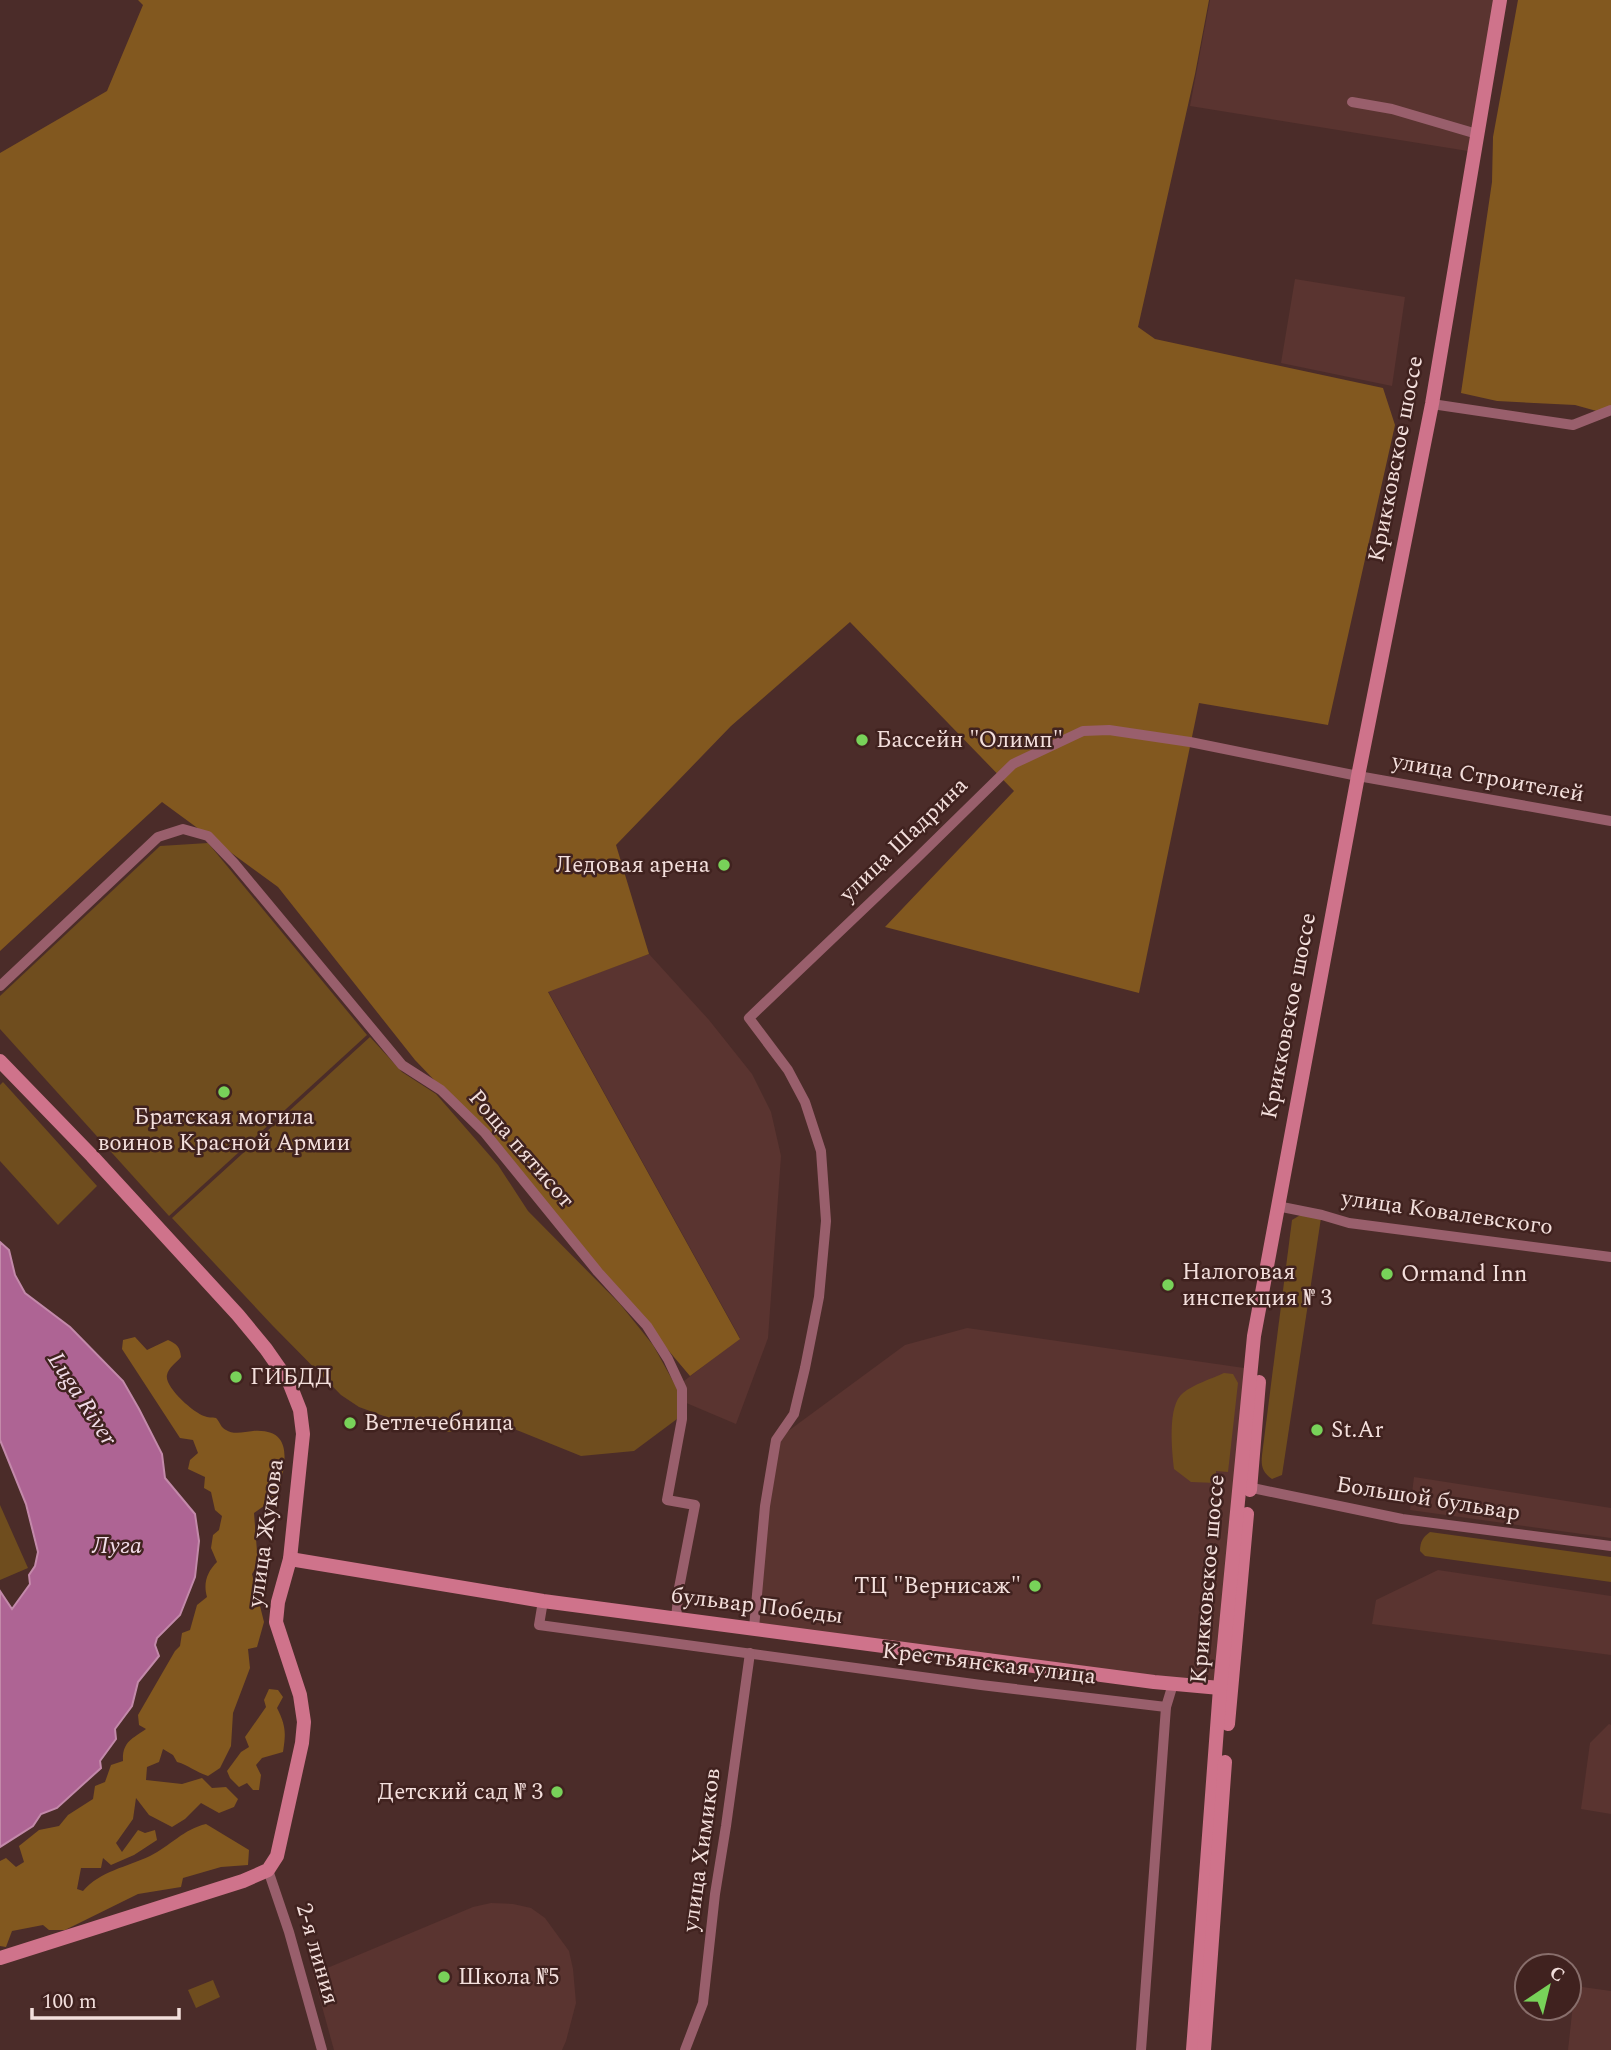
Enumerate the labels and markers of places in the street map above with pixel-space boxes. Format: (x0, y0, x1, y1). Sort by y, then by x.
place label: Бассейн "Олимп" (876, 723, 1063, 758)
marker: Бассейн "Олимп" (854, 732, 870, 748)
place label: Ледовая арена (556, 848, 710, 883)
marker: Ледовая арена (716, 857, 732, 873)
marker: Братская могила воинов Красной Армии (216, 1084, 232, 1100)
place label: Братская могила воинов Красной Армии (98, 1100, 350, 1161)
place label: Налоговая инспекция № 3 (1182, 1255, 1332, 1316)
place label: Ormand Inn (1401, 1257, 1527, 1292)
marker: Ormand Inn (1379, 1266, 1395, 1282)
marker: Налоговая инспекция № 3 (1160, 1277, 1176, 1293)
place label: ГИБДД (250, 1360, 332, 1395)
marker: ГИБДД (228, 1369, 244, 1385)
place label: Ветлечебница (364, 1406, 514, 1441)
place label: St.Ar (1331, 1413, 1384, 1448)
marker: Ветлечебница (342, 1415, 358, 1431)
marker: St.Ar (1309, 1422, 1325, 1438)
place label: ТЦ "Вернисаж" (854, 1569, 1021, 1604)
marker: ТЦ "Вернисаж" (1027, 1578, 1043, 1594)
place label: Детский сад № 3 (378, 1775, 543, 1810)
marker: Детский сад № 3 (549, 1784, 565, 1800)
place label: Школа №5 (458, 1960, 560, 1995)
marker: Школа №5 (436, 1969, 452, 1985)

